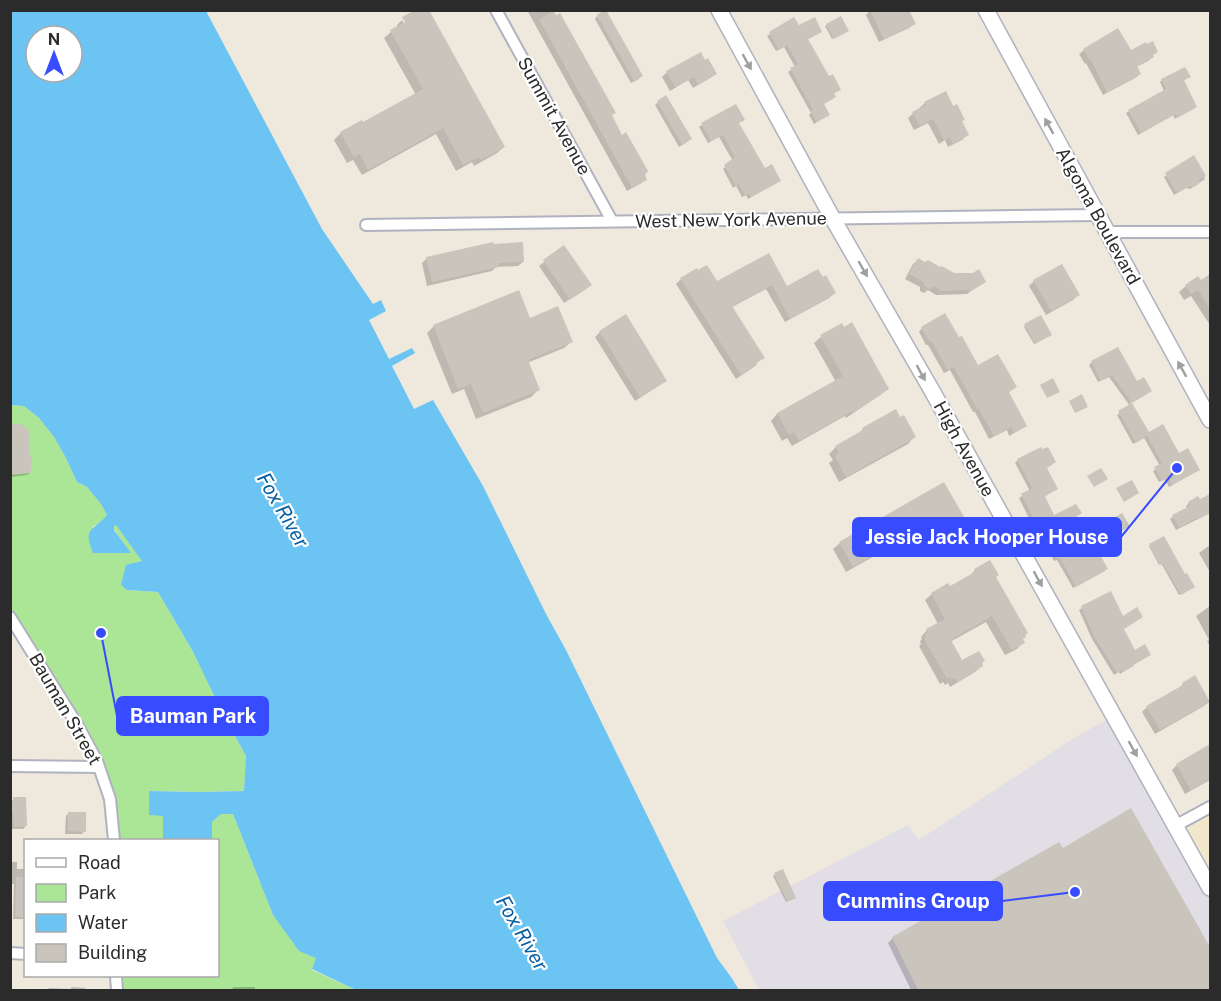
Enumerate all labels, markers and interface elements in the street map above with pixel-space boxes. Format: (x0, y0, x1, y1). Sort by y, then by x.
north arrow (24, 24, 84, 84)
text: N (48, 30, 60, 49)
street label: Summit Avenue (513, 53, 595, 178)
one-way arrow (742, 54, 752, 71)
one-way arrow (1044, 118, 1054, 135)
street label: Algoma Boulevard (1052, 143, 1145, 288)
street label: West New York Avenue (635, 207, 827, 232)
one-way arrow (858, 261, 868, 278)
one-way arrow (1176, 361, 1187, 377)
one-way arrow (916, 365, 926, 382)
street label: High Avenue (930, 397, 999, 500)
water label: Fox River (252, 468, 314, 552)
callout: Jessie Jack Hooper House (853, 518, 1121, 556)
text: Jessie Jack Hooper House (865, 525, 1109, 549)
one-way arrow (1032, 571, 1043, 587)
street label: Bauman Street (25, 649, 106, 768)
callout: Bauman Park (117, 697, 268, 735)
text: Bauman Park (130, 704, 257, 728)
one-way arrow (1128, 741, 1138, 758)
legend (24, 839, 219, 977)
text: Road (78, 852, 121, 873)
text: Park (78, 882, 116, 903)
callout: Cummins Group (824, 882, 1002, 920)
text: Cummins Group (836, 889, 990, 913)
water label: Fox River (491, 891, 553, 975)
text: Water (78, 912, 128, 933)
text: Building (78, 942, 147, 963)

